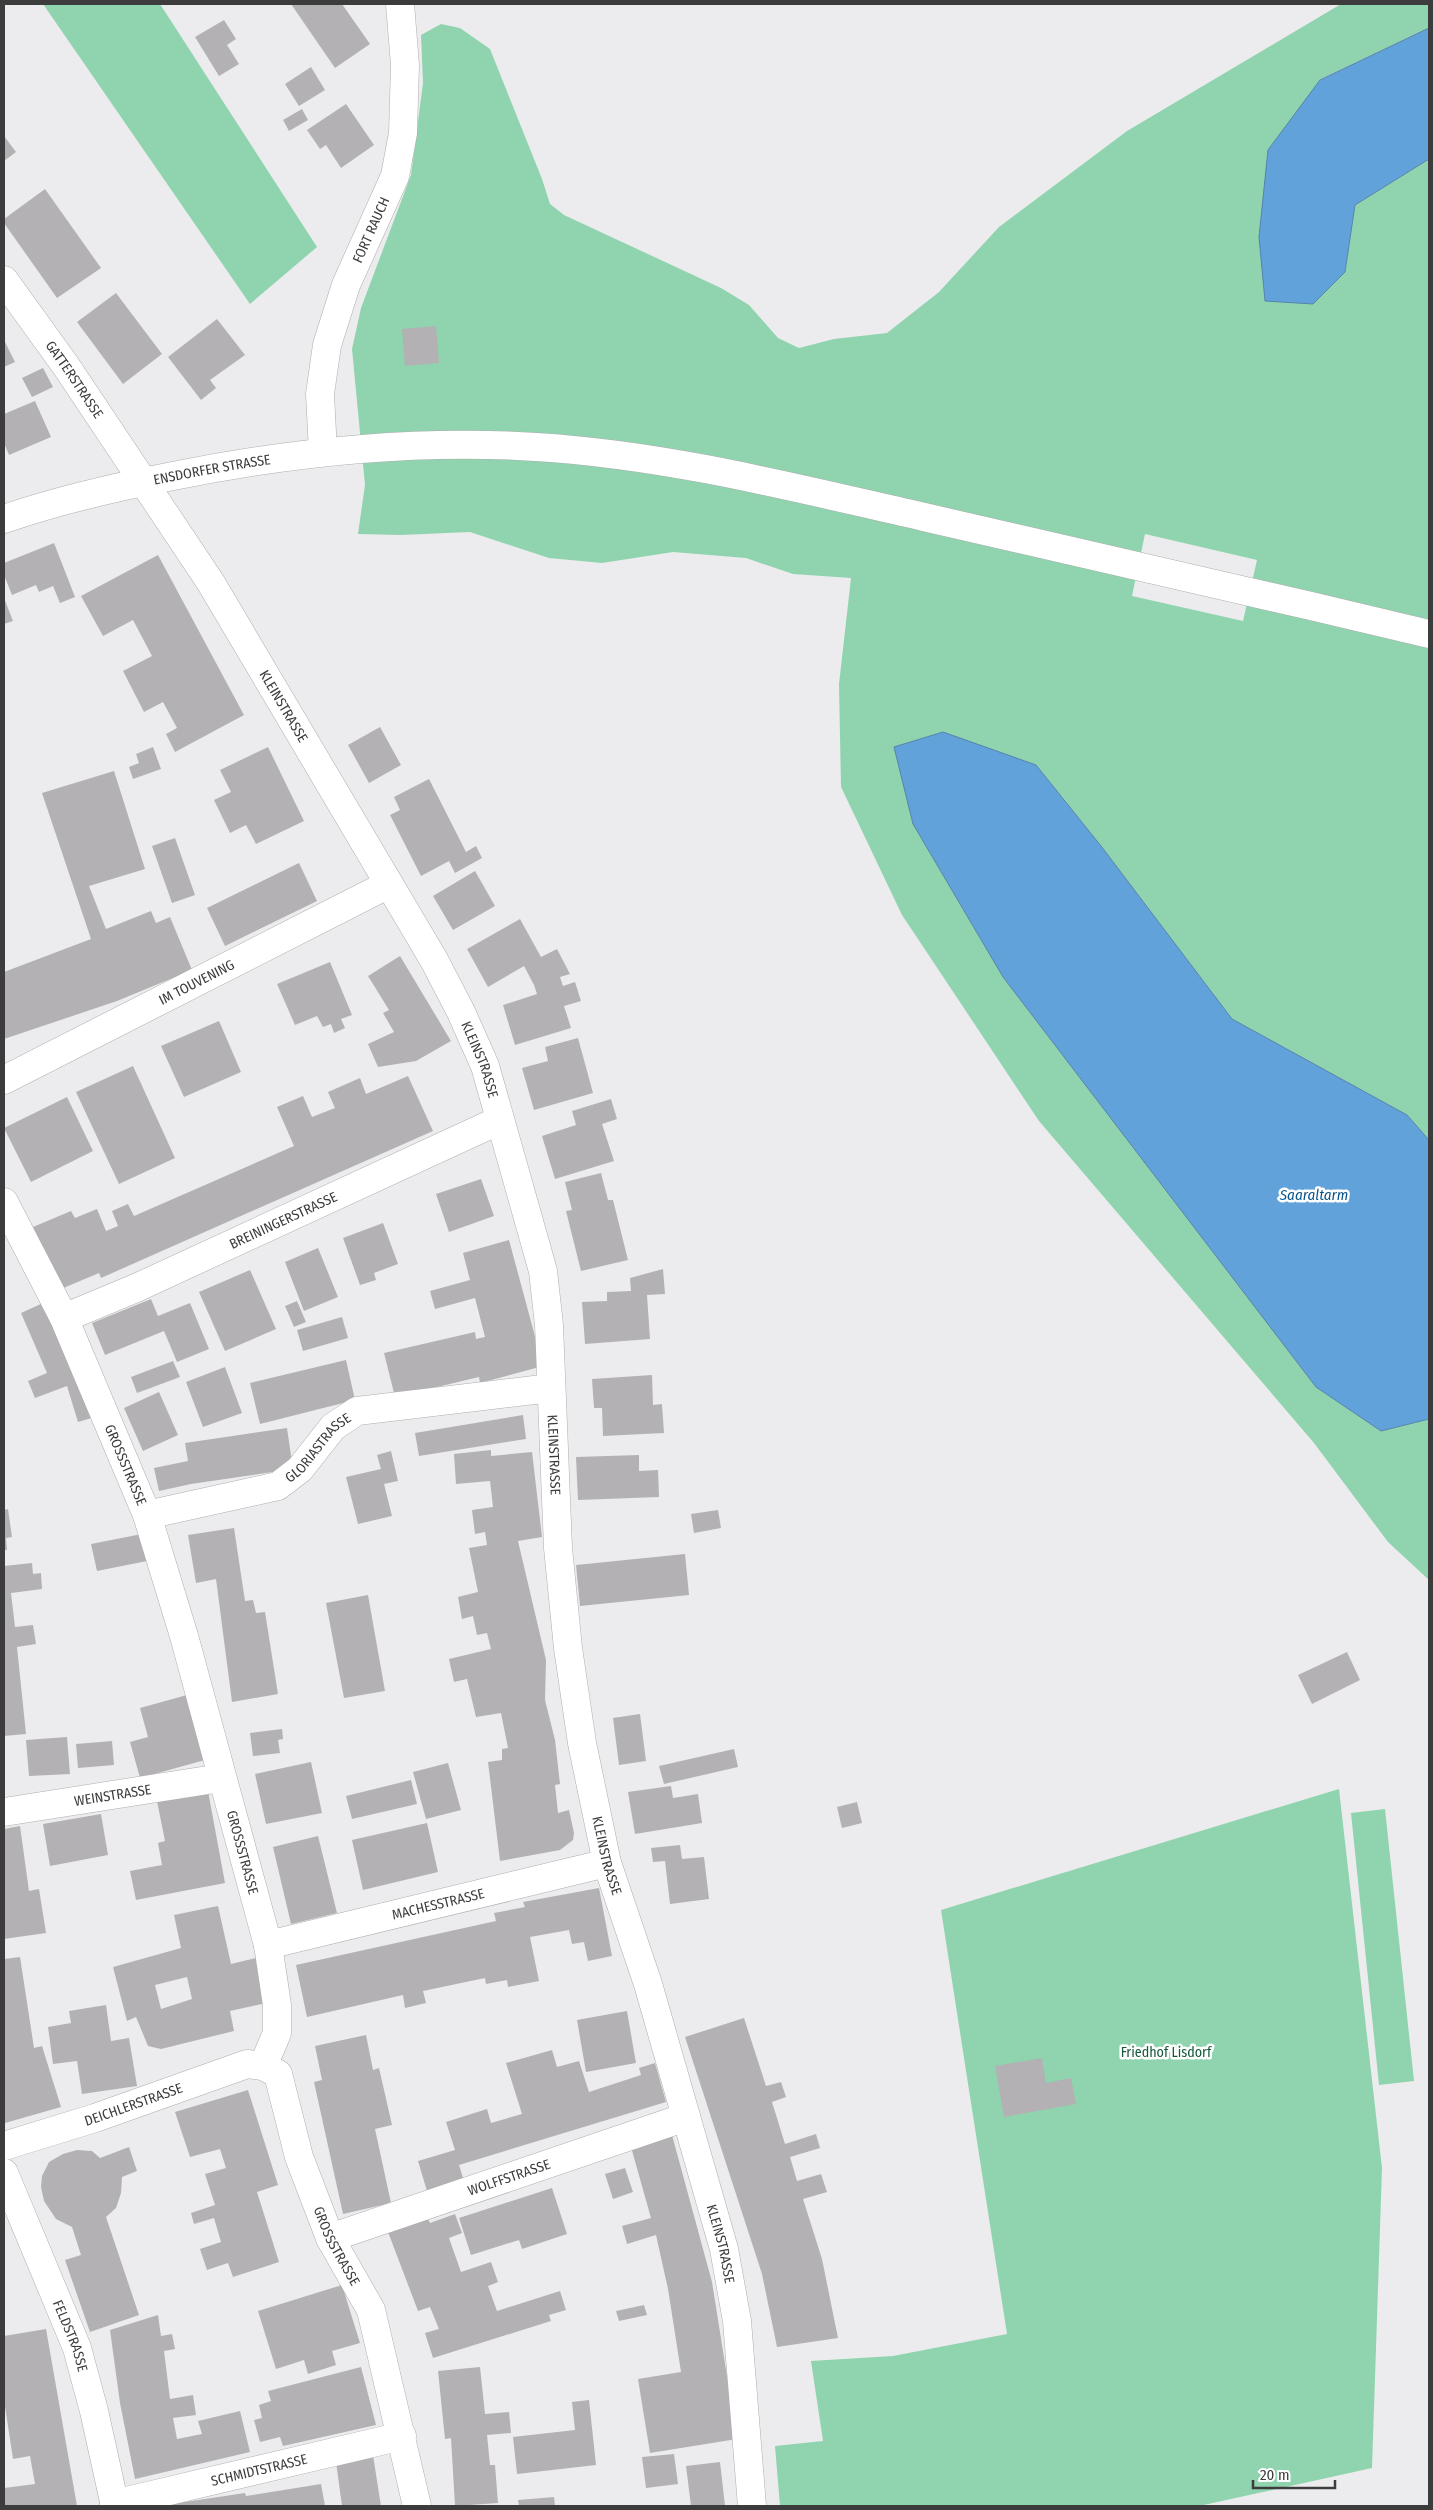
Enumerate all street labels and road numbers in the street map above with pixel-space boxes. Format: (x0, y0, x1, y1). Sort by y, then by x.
street label: FORT RAUCH (349, 194, 393, 265)
street label: GATTERSTRASSE (42, 337, 107, 422)
street label: ENSDORFER STRASSE (152, 451, 272, 488)
street label: KLEINSTRASSE (256, 667, 312, 746)
street label: IM TOUVENING (156, 956, 237, 1008)
street label: KLEINSTRASSE (458, 1019, 502, 1100)
street label: BREININGERSTRASSE (226, 1188, 340, 1252)
street label: GLORIASTRASSE (282, 1409, 354, 1486)
street label: KLEINSTRASSE (544, 1414, 564, 1496)
street label: GROSSSTRASSE (101, 1422, 151, 1508)
street label: WEINSTRASSE (73, 1780, 153, 1809)
street label: GROSSSTRASSE (223, 1808, 262, 1897)
street label: KLEINSTRASSE (589, 1814, 626, 1897)
street label: MACHESSTRASSE (390, 1884, 486, 1923)
street label: DEICHLERSTRASSE (82, 2079, 185, 2129)
street label: WOLFFSTRASSE (466, 2155, 553, 2199)
street label: KLEINSTRASSE (703, 2202, 739, 2285)
street label: GROSSSTRASSE (310, 2204, 364, 2289)
street label: FELDSTRASSE (49, 2297, 92, 2374)
street label: SCHMIDTSTRASSE (209, 2450, 309, 2489)

